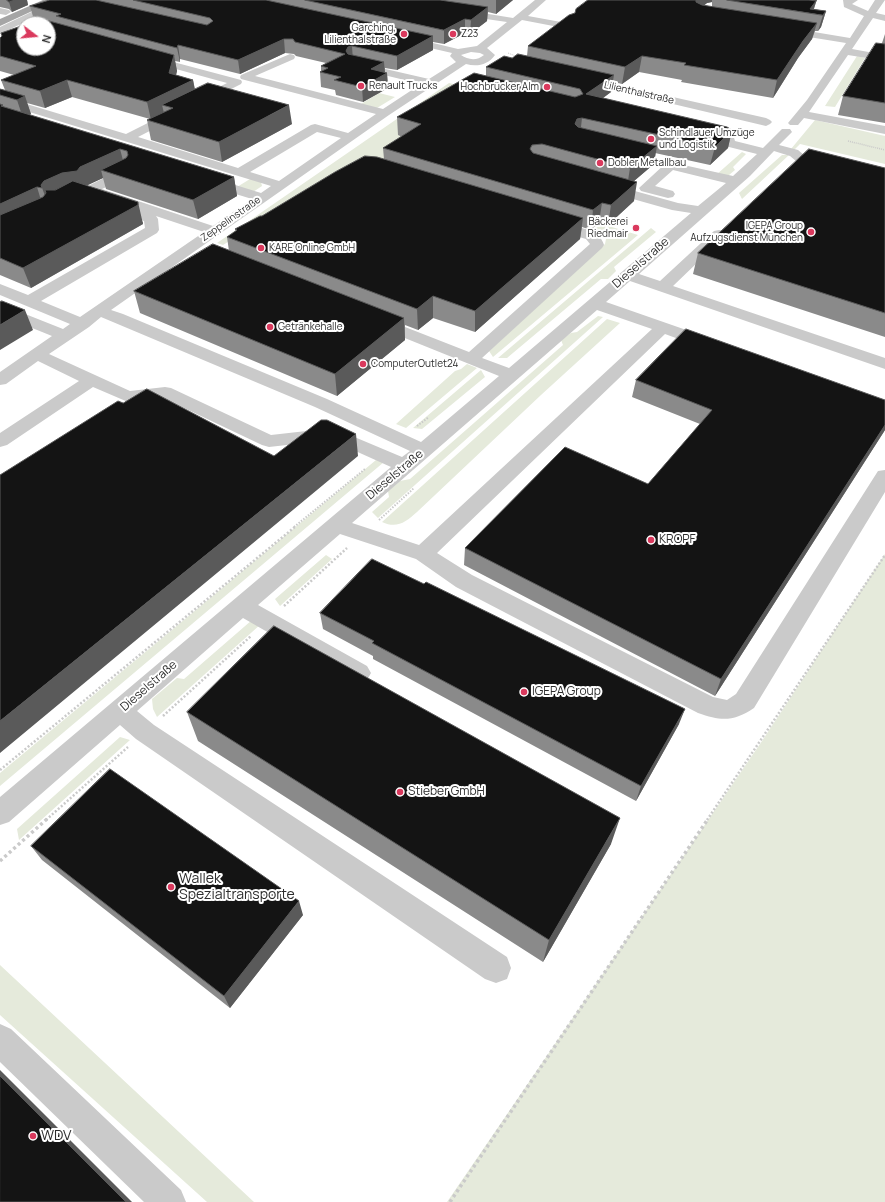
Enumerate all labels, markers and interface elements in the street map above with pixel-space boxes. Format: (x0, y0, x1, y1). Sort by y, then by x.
north arrow (16, 16, 56, 56)
place label: Garching, Lilienthalstraße (324, 22, 396, 46)
place label: Z23 (461, 28, 478, 40)
marker: Garching, Lilienthalstraße (399, 29, 409, 39)
marker: Z23 (448, 29, 458, 39)
text: N (39, 33, 55, 45)
street label: Lilienthalstraße (603, 79, 675, 107)
place label: Renault Trucks (369, 80, 437, 92)
marker: Renault Trucks (356, 81, 366, 91)
place label: Hochbrücker Alm (460, 81, 539, 93)
marker: Hochbrücker Alm (542, 82, 552, 92)
place label: Schindlauer Umzüge und Logistik (659, 127, 755, 150)
marker: Schindlauer Umzüge und Logistik (646, 134, 656, 144)
place label: Dobler Metallbau (608, 157, 686, 169)
marker: Dobler Metallbau (595, 158, 605, 168)
street label: Zeppelinstraße (199, 194, 263, 244)
place label: Bäckerei Riedmair (588, 216, 628, 240)
place label: IGEPA Group Aufzugsdienst München (690, 220, 803, 244)
marker: Bäckerei Riedmair (631, 223, 641, 233)
marker: IGEPA Group Aufzugsdienst München (806, 227, 816, 237)
street label: Dieselstraße (610, 235, 672, 291)
place label: KARE Online GmbH (269, 242, 355, 254)
marker: KARE Online GmbH (256, 243, 266, 253)
place label: Getränkehalle (278, 321, 343, 333)
marker: Getränkehalle (265, 322, 275, 332)
place label: ComputerOutlet24 (371, 358, 458, 370)
marker: ComputerOutlet24 (358, 359, 368, 369)
street label: Dieselstraße (364, 447, 426, 503)
place label: KROPF (659, 533, 696, 547)
marker: KROPF (646, 535, 656, 545)
street label: Dieselstraße (118, 658, 180, 714)
place label: IGEPA Group (532, 685, 601, 699)
marker: IGEPA Group (519, 687, 529, 697)
place label: Stieber GmbH (408, 785, 485, 799)
marker: Stieber GmbH (395, 787, 405, 797)
place label: Wallek Spezialtransporte (179, 871, 295, 904)
marker: Wallek Spezialtransporte (166, 882, 176, 892)
place label: WDV (41, 1128, 72, 1144)
marker: WDV (28, 1131, 38, 1141)

